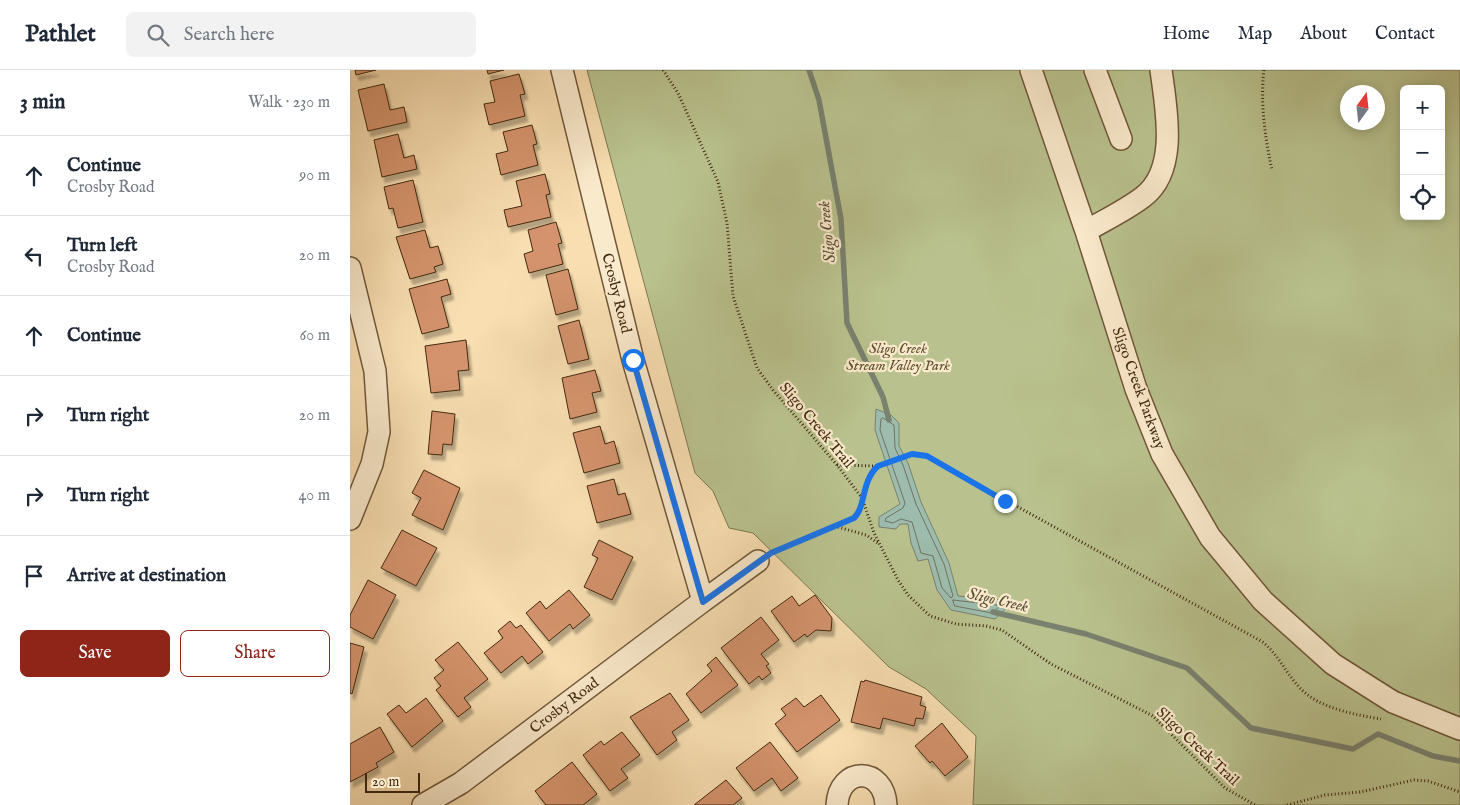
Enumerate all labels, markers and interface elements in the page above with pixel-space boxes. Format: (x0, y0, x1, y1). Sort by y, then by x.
search box (126, 12, 476, 57)
text: Pathlet (25, 19, 96, 50)
icon: search (144, 21, 172, 49)
text: Search here (184, 23, 274, 47)
text: Home (1163, 23, 1210, 46)
text: Map (1238, 23, 1272, 46)
text: About (1300, 23, 1347, 46)
text: Contact (1375, 23, 1435, 46)
north arrow (1340, 85, 1385, 130)
map controls (1400, 85, 1445, 220)
button: + (1400, 85, 1445, 130)
text: 3 min (20, 89, 65, 116)
text: Walk · 230 m (248, 93, 330, 113)
button: − (1400, 130, 1445, 175)
text: Continue (67, 154, 141, 178)
icon: ahead (20, 162, 48, 190)
text: 90 m (299, 166, 330, 186)
button: locate (1400, 175, 1445, 220)
text: Crosby Road (67, 178, 154, 198)
water label: Sligo Creek (815, 199, 841, 264)
text: Turn left (67, 234, 138, 258)
icon: left (20, 242, 48, 270)
text: 20 m (299, 246, 330, 266)
street label: Crosby Road (597, 251, 636, 336)
text: Crosby Road (67, 258, 154, 278)
icon: ahead (20, 322, 48, 350)
text: Continue (67, 324, 141, 348)
street label: Sligo Creek Parkway (1108, 325, 1170, 452)
text: 60 m (300, 326, 330, 346)
park label: Sligo Creek Stream Valley Park (846, 339, 950, 375)
route start (622, 349, 645, 372)
street label: Sligo Creek Trail (775, 378, 859, 473)
icon: right (20, 402, 48, 430)
text: Turn right (67, 404, 149, 428)
text: 20 m (299, 406, 330, 426)
icon: right (20, 482, 48, 510)
text: Turn right (67, 484, 149, 508)
text: 40 m (298, 486, 330, 506)
route end (994, 490, 1017, 513)
icon: arrive (20, 562, 48, 590)
text: Arrive at destination (67, 564, 226, 588)
water label: Sligo Creek (965, 584, 1031, 618)
button: Save (20, 630, 170, 677)
button: Share (180, 630, 330, 677)
street label: Crosby Road (526, 673, 604, 738)
street label: Sligo Creek Trail (1152, 703, 1244, 790)
scale bar (365, 770, 420, 793)
text: 20 m (372, 773, 399, 791)

